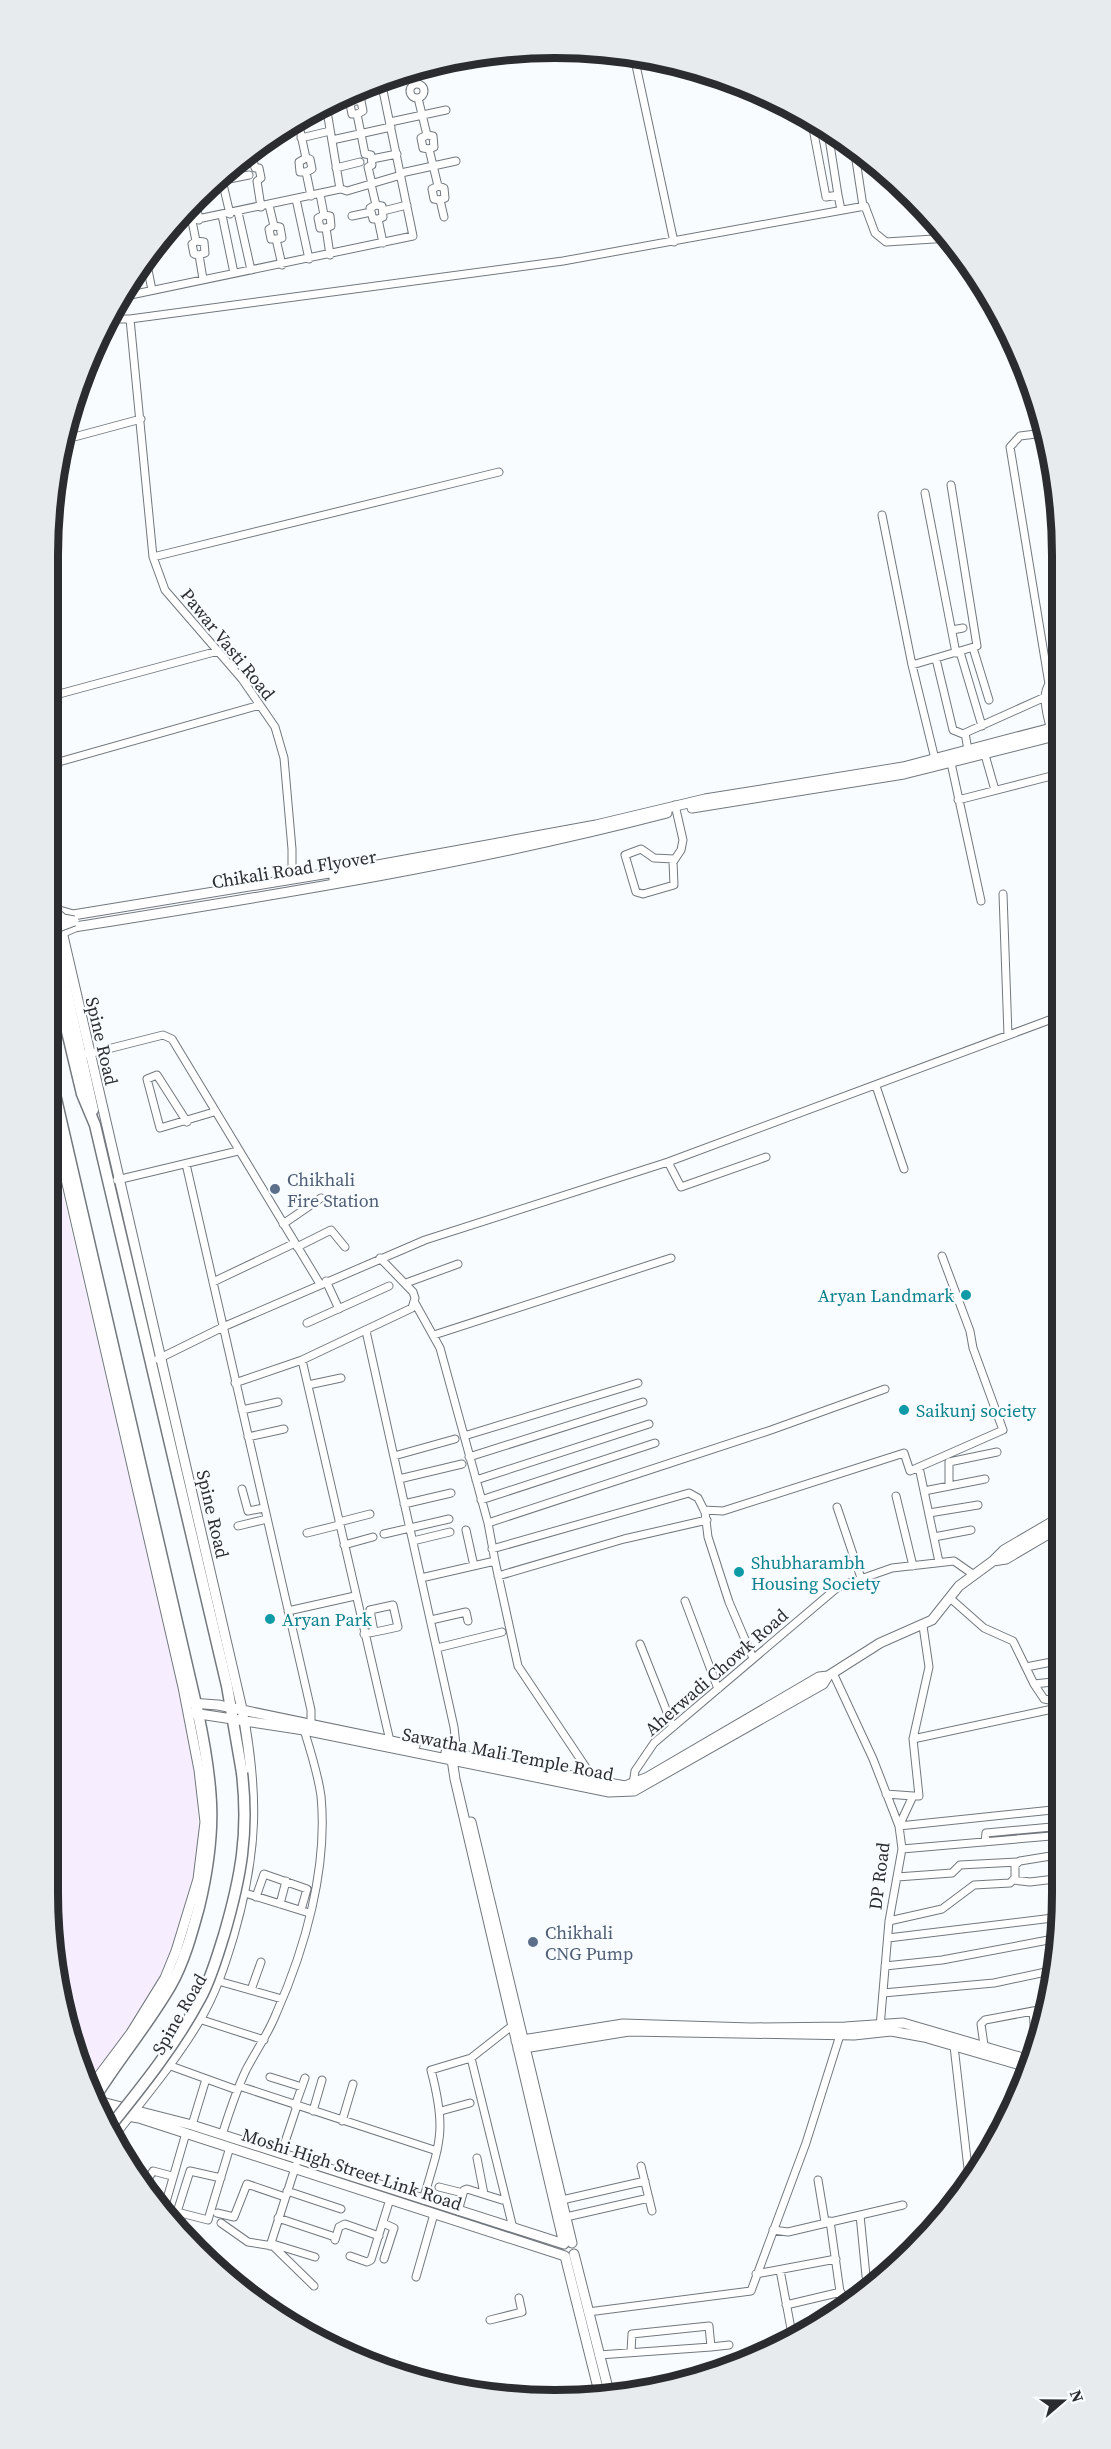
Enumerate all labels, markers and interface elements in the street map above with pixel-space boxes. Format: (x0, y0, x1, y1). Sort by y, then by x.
street label: Pawar Vasti Road (175, 583, 281, 705)
street label: Chikali Road Flyover (210, 844, 378, 894)
street label: Spine Road (80, 994, 124, 1088)
place label: Chikhali Fire Station (287, 1167, 380, 1213)
marker: Chikhali Fire Station (268, 1182, 282, 1196)
place label: Aryan Landmark (818, 1283, 954, 1308)
marker: Aryan Landmark (959, 1288, 973, 1302)
place label: Saikunj society (916, 1398, 1037, 1423)
marker: Saikunj society (897, 1403, 911, 1417)
street label: Spine Road (191, 1467, 235, 1561)
place label: Shubharambh Housing Society (751, 1550, 881, 1596)
marker: Shubharambh Housing Society (732, 1565, 746, 1579)
street label: Aherwadi Chowk Road (639, 1603, 793, 1741)
place label: Aryan Park (282, 1607, 372, 1632)
marker: Aryan Park (263, 1612, 277, 1626)
street label: Sawatha Mali Temple Road (400, 1721, 616, 1787)
street label: DP Road (862, 1841, 896, 1911)
place label: Chikhali CNG Pump (545, 1920, 633, 1966)
marker: Chikhali CNG Pump (526, 1935, 540, 1949)
street label: Spine Road (146, 1969, 212, 2059)
street label: Moshi High Street Link Road (239, 2122, 465, 2216)
north arrow (1033, 2371, 1093, 2431)
text: N (1065, 2387, 1090, 2405)

